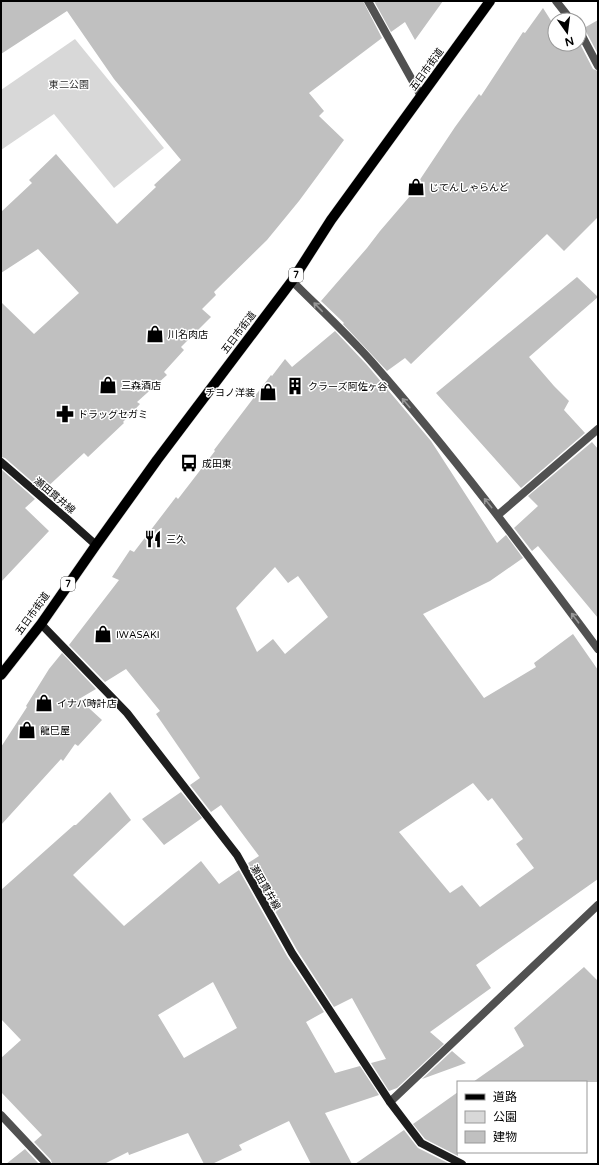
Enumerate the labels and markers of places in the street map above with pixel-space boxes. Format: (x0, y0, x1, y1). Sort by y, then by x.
shop icon: じてんしゃらんど (406, 177, 426, 197)
place label: じてんしゃらんど (429, 182, 509, 194)
shop icon: 川名肉店 (145, 324, 165, 344)
place label: 川名肉店 (168, 329, 208, 341)
shop icon: 三森酒店 (98, 375, 118, 395)
building icon: クラーズ阿佐ヶ谷 (285, 376, 305, 396)
place label: 三森酒店 (121, 380, 161, 392)
place label: クラーズ阿佐ヶ谷 (308, 381, 388, 393)
shop icon: チヨノ洋装 (258, 382, 278, 402)
place label: チヨノ洋装 (205, 387, 255, 399)
pharmacy icon: ドラッグセガミ (55, 404, 75, 424)
place label: ドラッグセガミ (78, 409, 148, 421)
bus stop icon: 成田東 (179, 453, 199, 473)
place label: 成田東 (202, 458, 232, 470)
restaurant icon: 三久 (143, 529, 163, 549)
place label: 三久 (166, 534, 186, 546)
shop icon: IWASAKI (93, 624, 113, 644)
place label: IWASAKI (116, 629, 160, 641)
shop icon: イナバ時計店 (34, 693, 54, 713)
place label: イナバ時計店 (57, 698, 117, 710)
shop icon: 龍巳屋 (17, 720, 37, 740)
place label: 龍巳屋 (40, 725, 70, 737)

